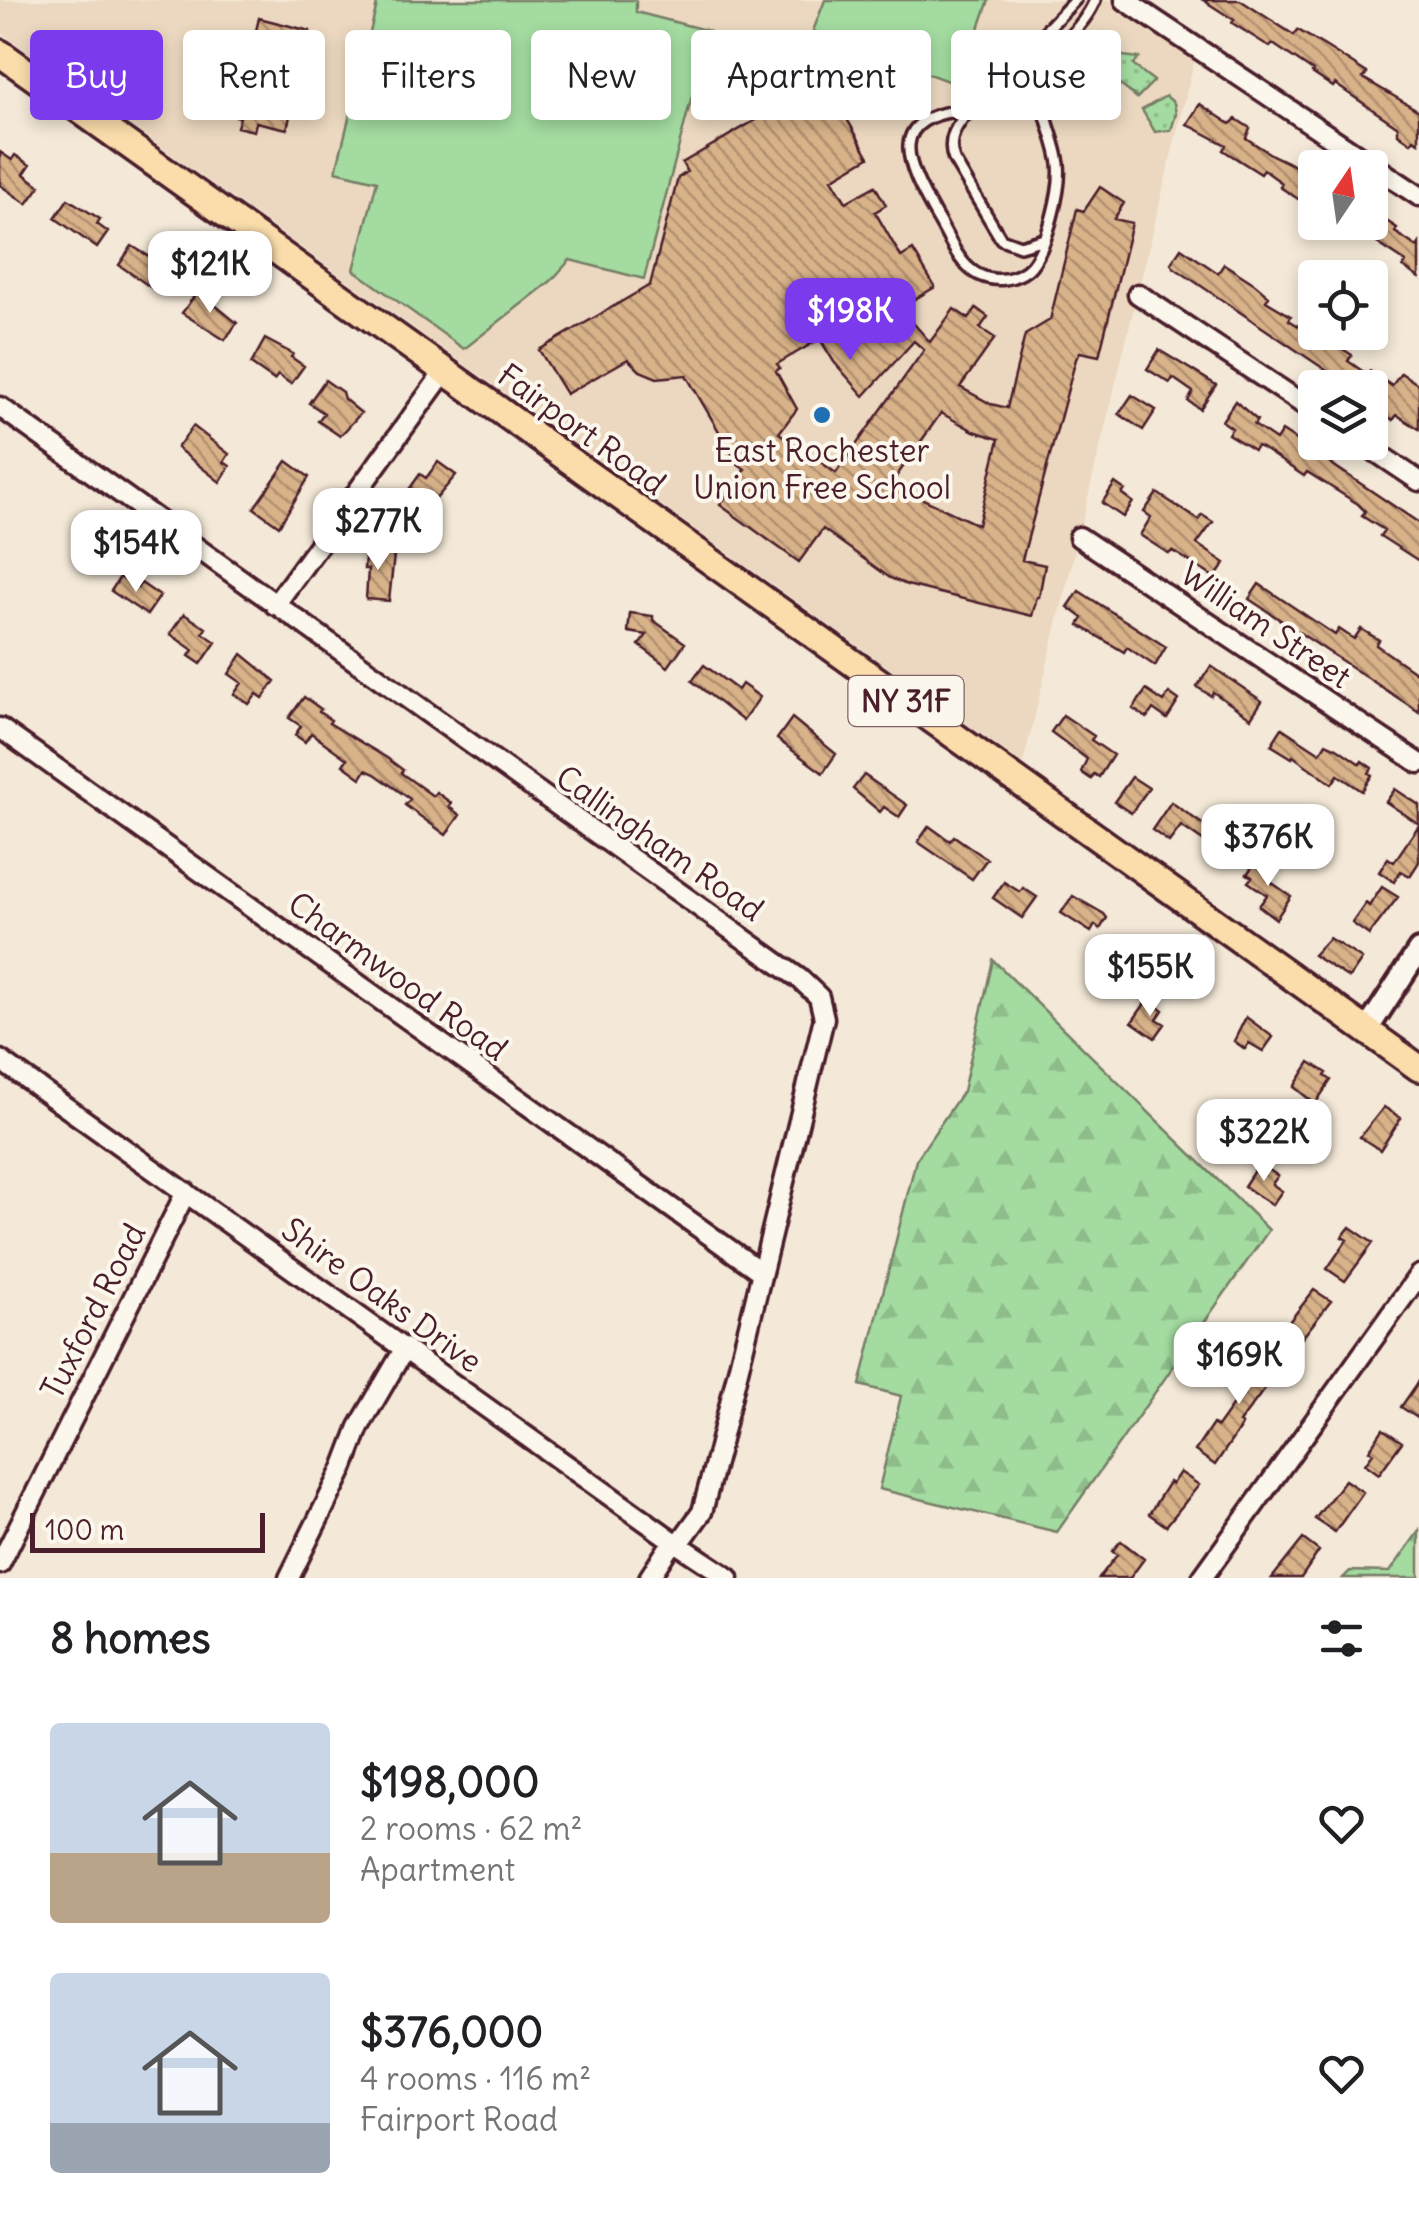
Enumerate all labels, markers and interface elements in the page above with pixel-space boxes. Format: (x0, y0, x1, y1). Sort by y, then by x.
chip: Buy (30, 30, 163, 120)
chip: Rent (183, 30, 325, 120)
chip: Filters (345, 30, 511, 120)
chip: New (531, 30, 671, 120)
chip: Apartment (691, 30, 931, 120)
chip: House (951, 30, 1121, 120)
north arrow (1298, 150, 1388, 240)
map controls (1298, 150, 1388, 460)
pin: $121K (140, 231, 280, 316)
text: $121K (170, 243, 250, 284)
button: locate (1298, 260, 1388, 350)
pin: $198K (780, 278, 920, 363)
text: $198K (807, 290, 893, 331)
street label: Fairport Road (490, 354, 674, 504)
button: layers (1298, 370, 1388, 460)
marker: East Rochester Union Free School (811, 404, 833, 426)
place label: East Rochester Union Free School (693, 430, 951, 508)
pin: $277K (308, 488, 448, 573)
text: $277K (335, 500, 421, 541)
pin: $154K (66, 510, 206, 595)
text: $154K (93, 522, 179, 563)
street label: William Street (1173, 553, 1359, 697)
road number: NY 31F (848, 676, 964, 726)
street label: Callingham Road (548, 756, 772, 930)
pin: $376K (1198, 804, 1338, 889)
text: $376K (1223, 816, 1313, 857)
street label: Charmwood Road (280, 883, 516, 1069)
pin: $155K (1080, 934, 1220, 1019)
text: $155K (1107, 946, 1193, 987)
pin: $322K (1194, 1099, 1334, 1184)
text: $322K (1219, 1111, 1309, 1152)
street label: Shire Oaks Drive (274, 1209, 490, 1381)
street label: Tuxford Road (31, 1217, 155, 1405)
pin: $169K (1169, 1322, 1309, 1407)
text: $169K (1196, 1334, 1282, 1375)
scale bar (30, 1508, 265, 1552)
text: 100 m (45, 1512, 124, 1548)
icon: filters (1314, 1611, 1369, 1666)
text: 8 homes (50, 1612, 211, 1664)
text: $198,000 (360, 1756, 539, 1808)
icon: home (130, 1763, 250, 1883)
icon: heart (1314, 1796, 1369, 1851)
text: 2 rooms · 62 m² (360, 1808, 583, 1849)
text: Apartment (360, 1849, 515, 1890)
text: $376,000 (360, 2006, 543, 2058)
icon: home (130, 2013, 250, 2133)
icon: heart (1314, 2046, 1369, 2101)
text: 4 rooms · 116 m² (360, 2058, 591, 2099)
text: Fairport Road (360, 2099, 558, 2140)

